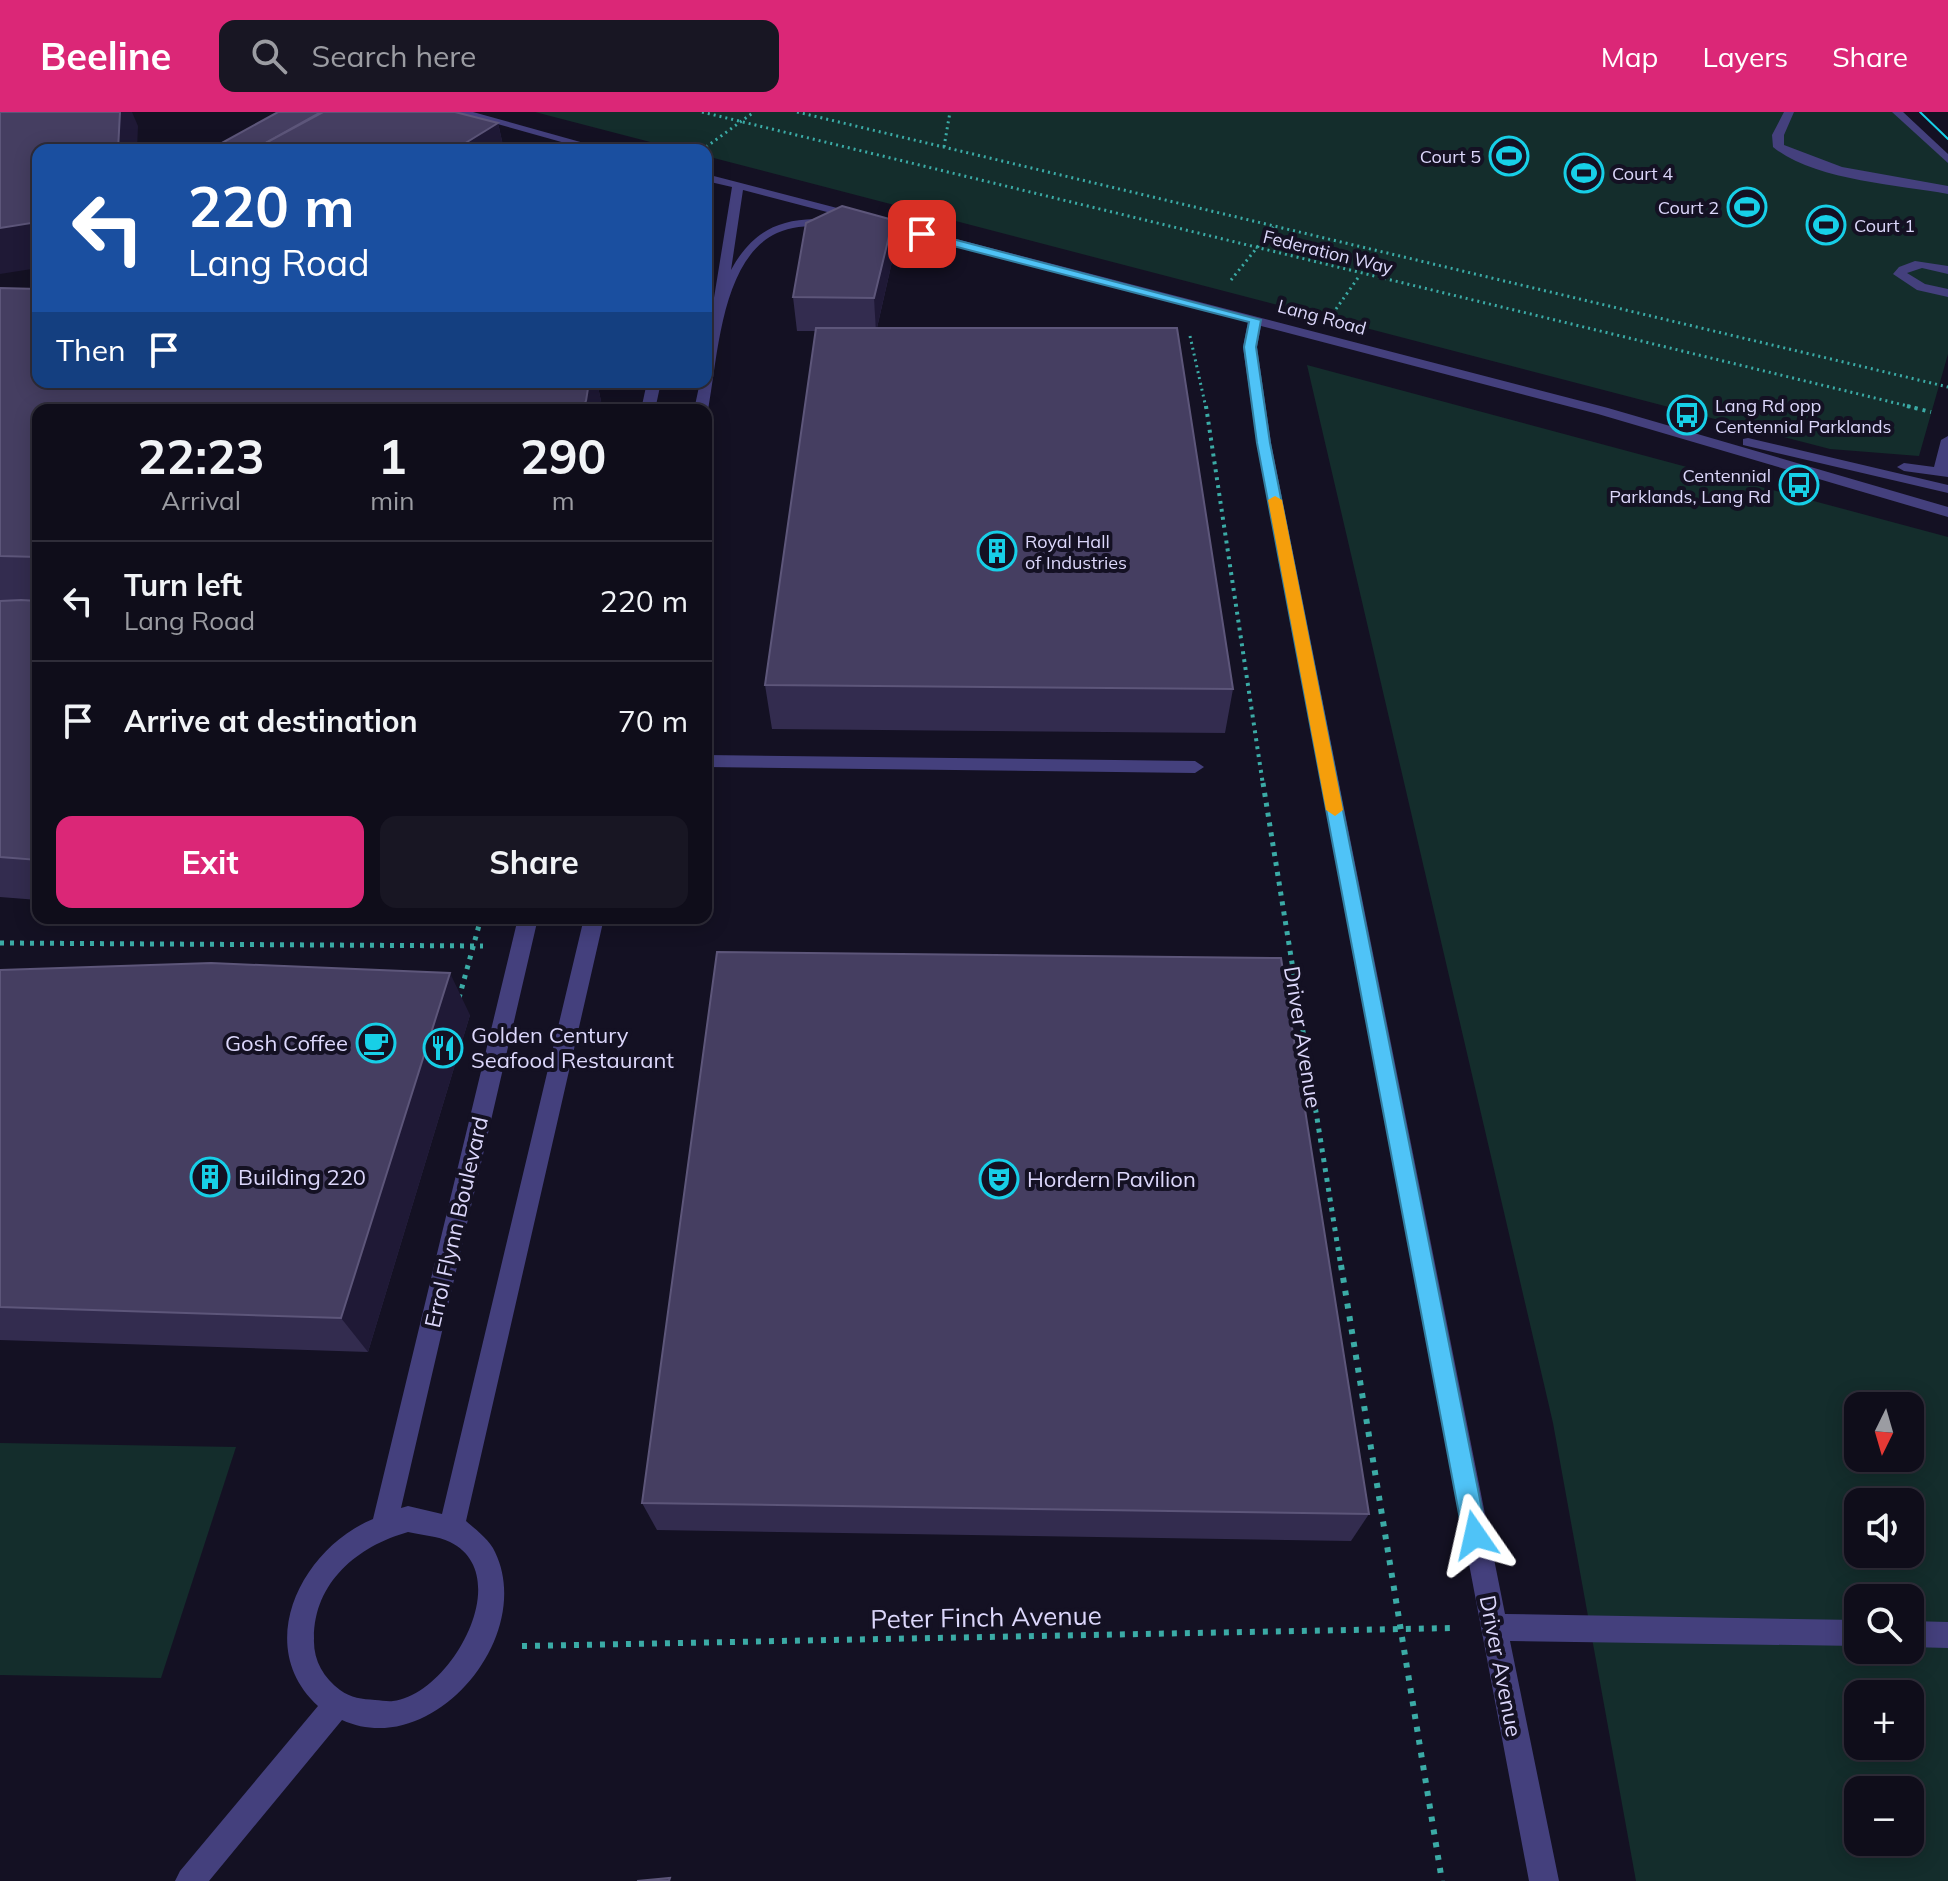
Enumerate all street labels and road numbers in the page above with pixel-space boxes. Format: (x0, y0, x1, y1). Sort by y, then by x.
street label: Federation Way (1261, 225, 1396, 279)
street label: Lang Road (1275, 294, 1369, 340)
street label: Driver Avenue (1278, 964, 1328, 1110)
street label: Errol Flynn Boulevard (418, 1114, 494, 1330)
street label: Driver Avenue (1474, 1593, 1528, 1739)
street label: Peter Finch Avenue (870, 1598, 1102, 1636)

